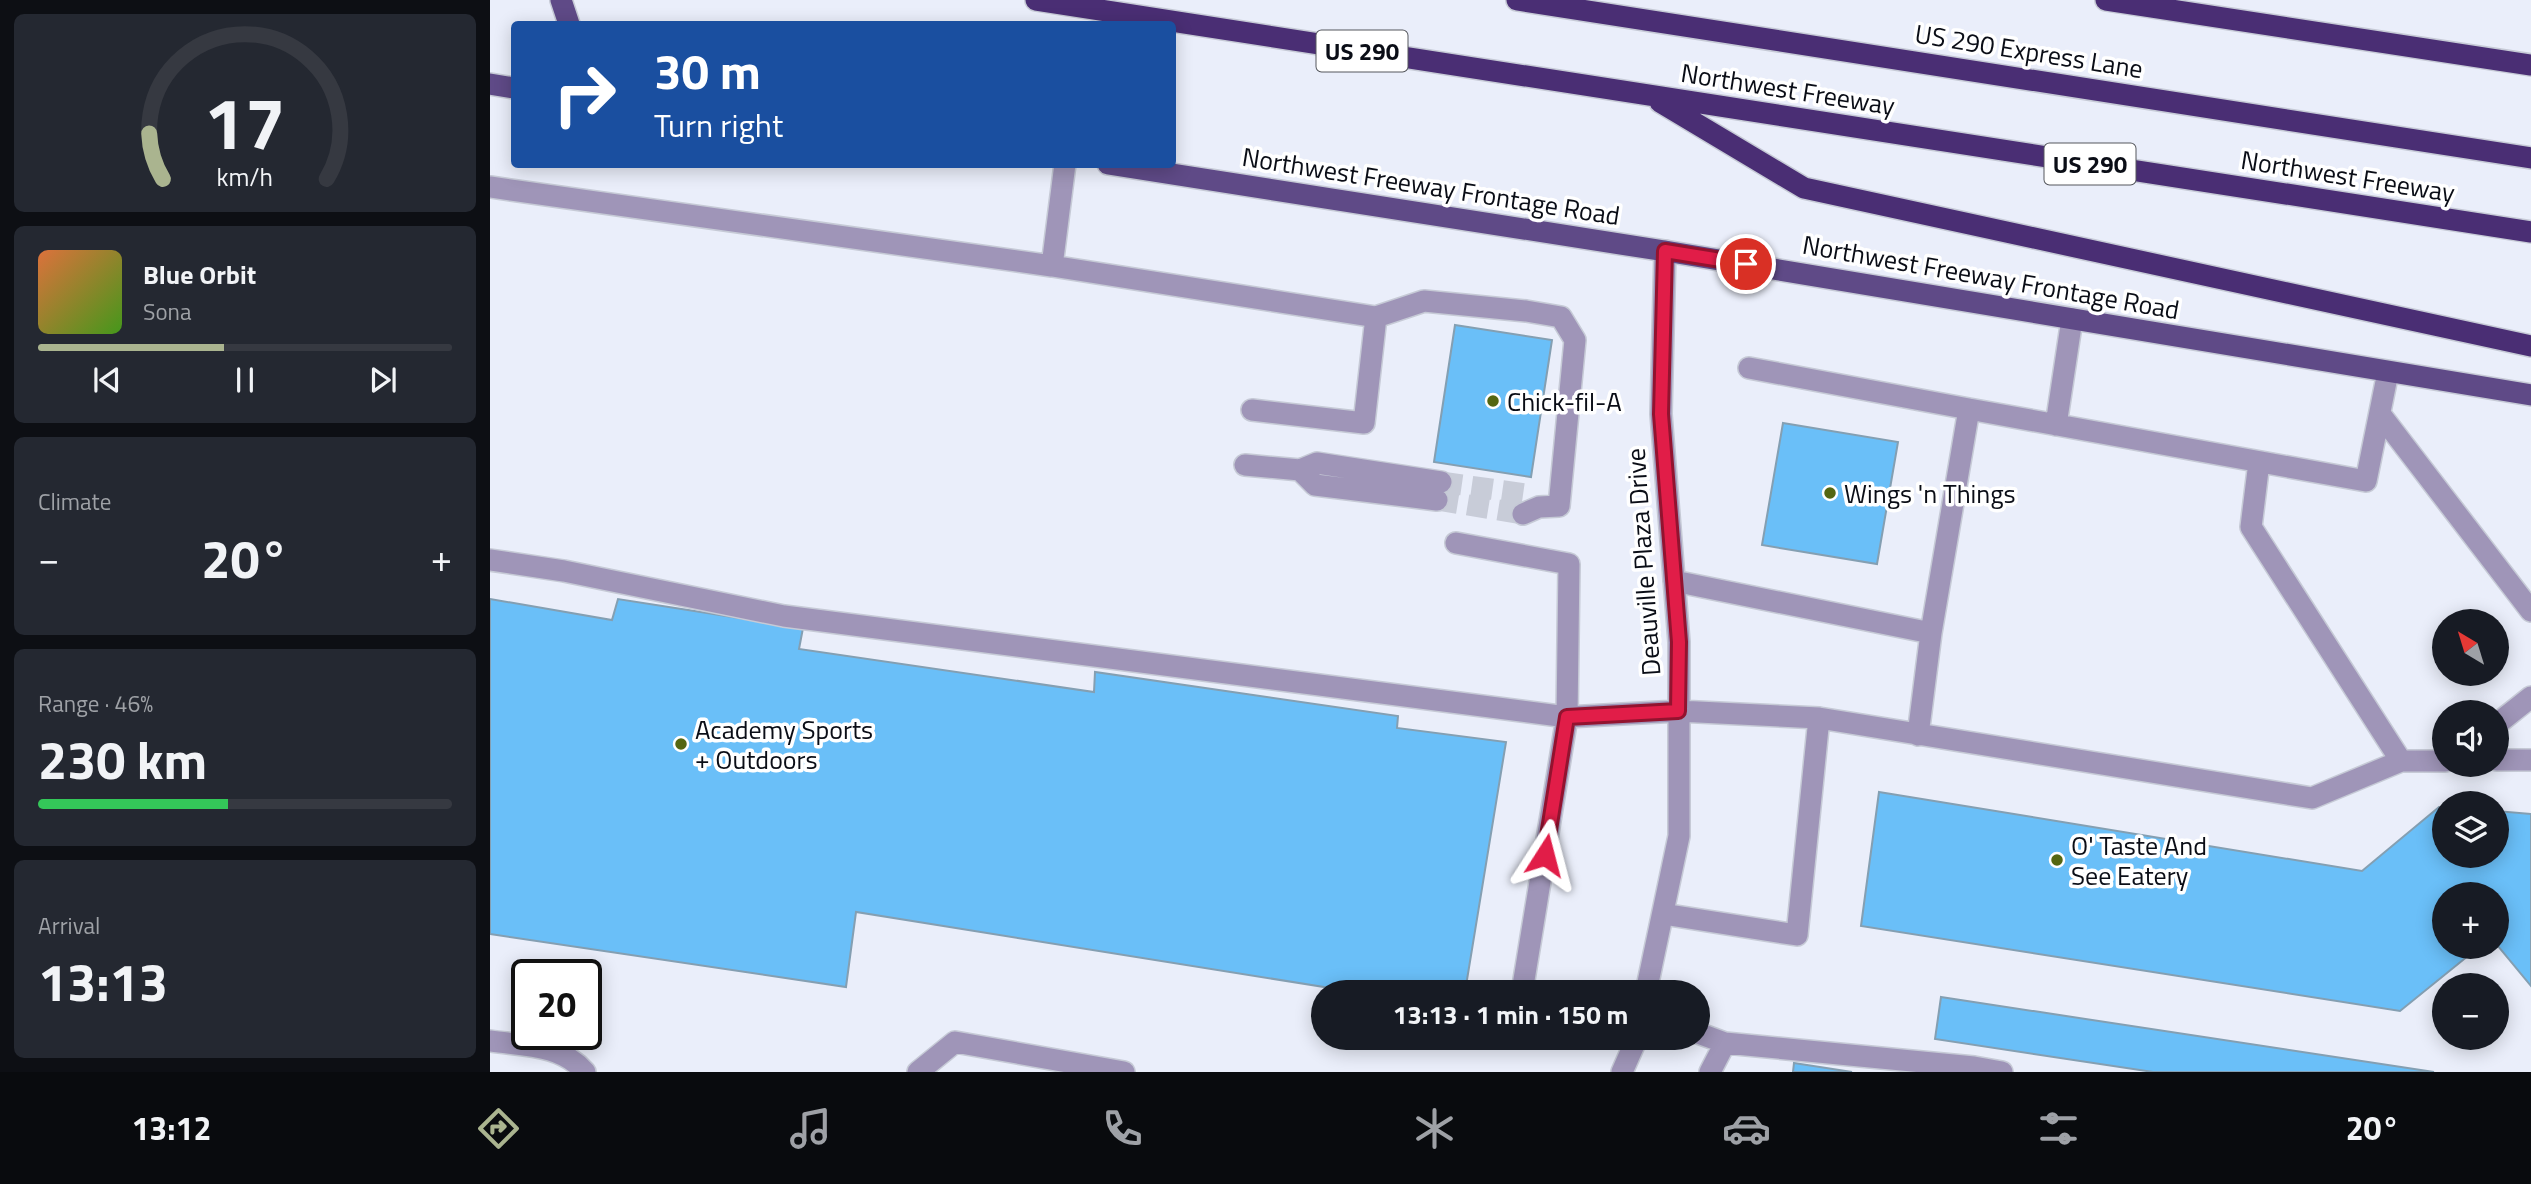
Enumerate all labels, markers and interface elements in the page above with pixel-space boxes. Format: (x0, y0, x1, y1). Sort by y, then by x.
street label: US 290 Express Lane (1912, 14, 2146, 88)
road number: US 290 (1316, 31, 1407, 72)
text: 30 m (654, 33, 761, 108)
icon: right (539, 49, 630, 140)
street label: Northwest Freeway (1678, 53, 1898, 125)
text: 17 (204, 67, 286, 177)
text: Turn right (654, 101, 783, 149)
street label: Northwest Freeway Frontage Road (1239, 137, 1623, 235)
street label: Northwest Freeway (2238, 140, 2458, 212)
road number: US 290 (2044, 144, 2136, 184)
text: km/h (217, 158, 273, 196)
street label: Northwest Freeway Frontage Road (1800, 225, 2182, 329)
pin (1716, 234, 1776, 294)
icon: arrive (1727, 245, 1765, 283)
text: Blue Orbit (143, 255, 256, 294)
text: Sona (143, 294, 191, 329)
icon: previous (88, 361, 126, 399)
icon: pause (226, 361, 264, 399)
icon: next (364, 361, 402, 399)
place label: Chick-fil-A (1507, 382, 1622, 421)
marker: Chick-fil-A (1485, 393, 1501, 409)
street label: Deauville Plaza Drive (1616, 447, 1670, 677)
place label: Wings 'n Things (1844, 474, 2016, 513)
text: Climate (38, 484, 111, 519)
marker: Wings 'n Things (1822, 485, 1838, 501)
text: 20° (201, 519, 289, 598)
text: − (38, 529, 59, 587)
text: + (431, 529, 452, 587)
north arrow (2432, 609, 2510, 686)
map controls (2432, 609, 2509, 1050)
text: Range · 46% (38, 686, 153, 721)
button: sound (2432, 700, 2509, 777)
place label: Academy Sports + Outdoors (695, 710, 873, 779)
text: 230 km (38, 720, 207, 799)
marker: Academy Sports + Outdoors (673, 736, 689, 752)
button: layers (2432, 791, 2509, 868)
position arrow (1508, 818, 1582, 892)
place label: O' Taste And See Eatery (2071, 826, 2207, 895)
marker: O' Taste And See Eatery (2049, 852, 2065, 868)
button: + (2432, 882, 2509, 959)
text: Arrival (38, 908, 100, 943)
text: 13:13 (38, 942, 168, 1021)
speed limit sign: 20 (511, 959, 602, 1050)
button: − (2432, 973, 2509, 1050)
text: 13:13 · 1 min · 150 m (1393, 995, 1628, 1034)
text: 13:12 (131, 1104, 211, 1152)
icon: directions (474, 1104, 523, 1153)
icon: music (786, 1104, 835, 1153)
icon: phone (1098, 1104, 1147, 1153)
icon: climate (1410, 1104, 1459, 1153)
icon: car (1722, 1104, 1771, 1153)
icon: filters (2034, 1104, 2083, 1153)
text: 20° (2346, 1104, 2399, 1152)

